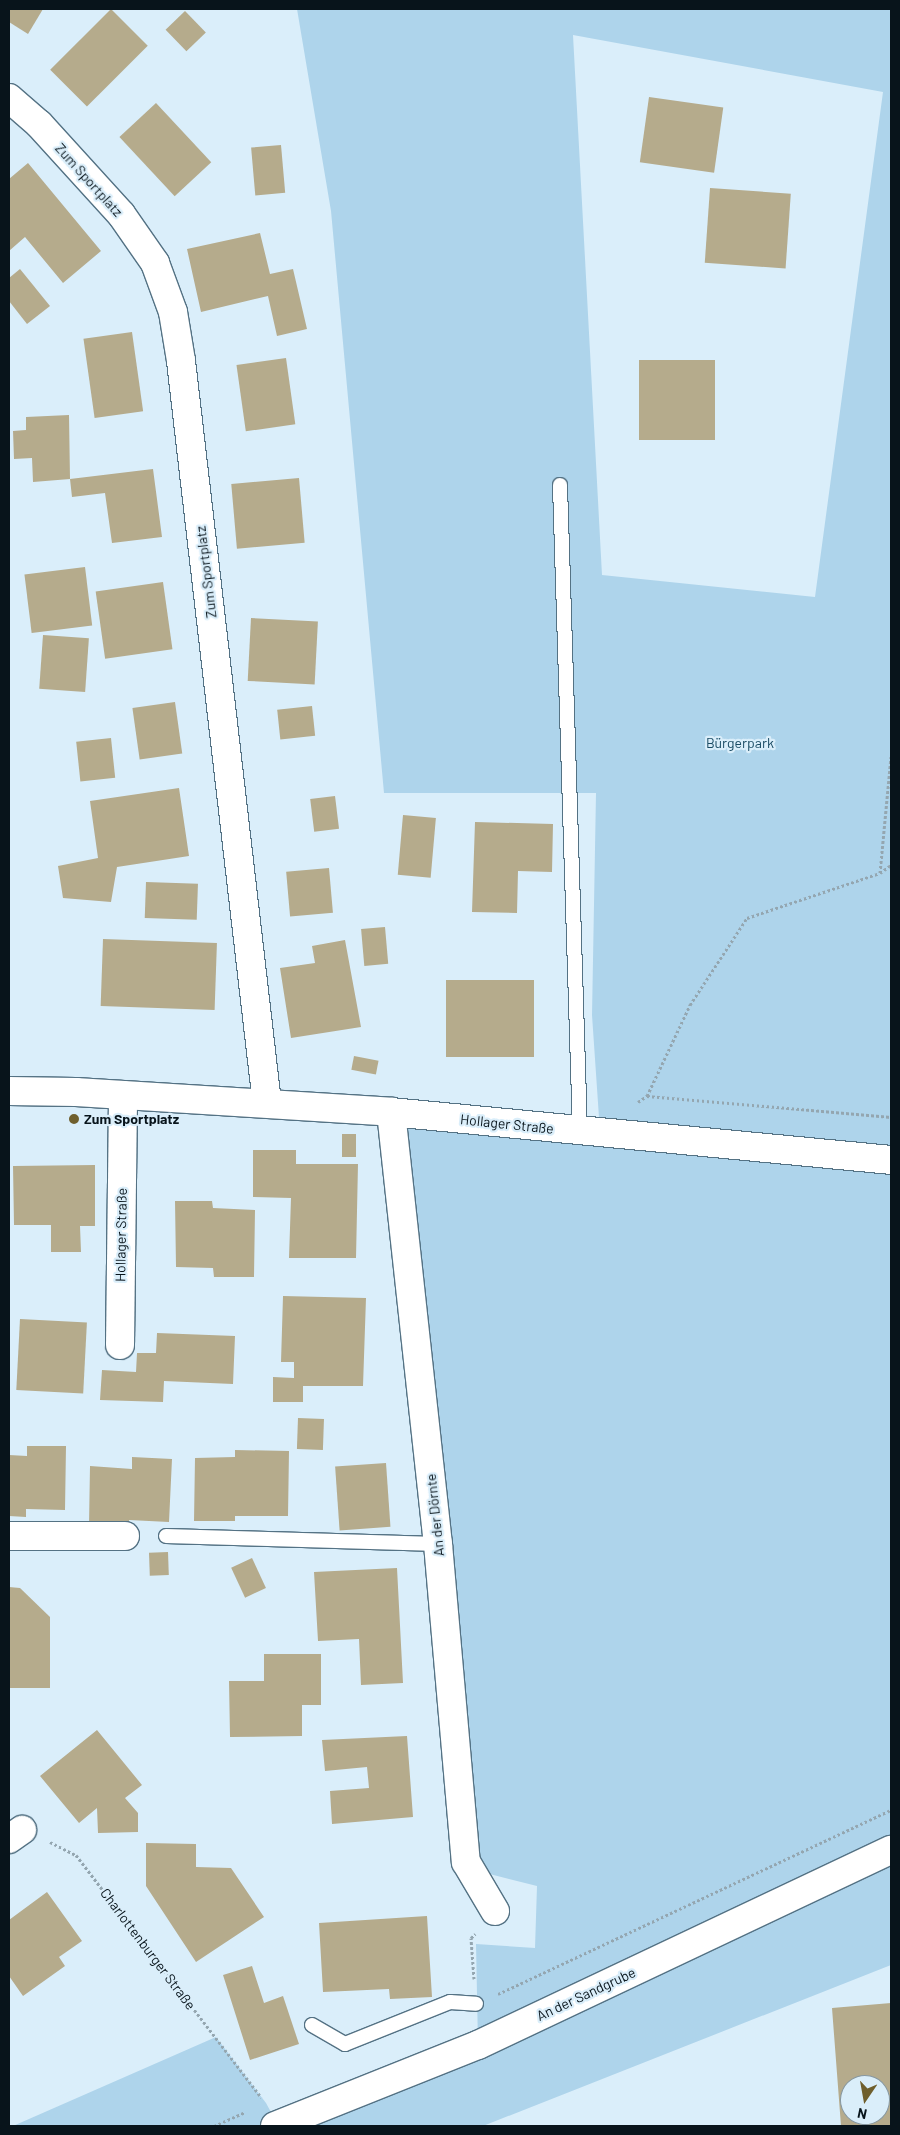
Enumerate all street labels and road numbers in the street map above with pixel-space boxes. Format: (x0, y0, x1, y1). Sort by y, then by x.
street label: Zum Sportplatz (52, 140, 126, 220)
street label: Zum Sportplatz (192, 525, 220, 619)
street label: Hollager Straße (459, 1111, 555, 1137)
street label: Hollager Straße (112, 1188, 130, 1282)
street label: An der Dörnte (422, 1473, 448, 1557)
street label: Charlottenburger Straße (97, 1885, 199, 2013)
street label: An der Sandgrube (534, 1964, 638, 2024)

